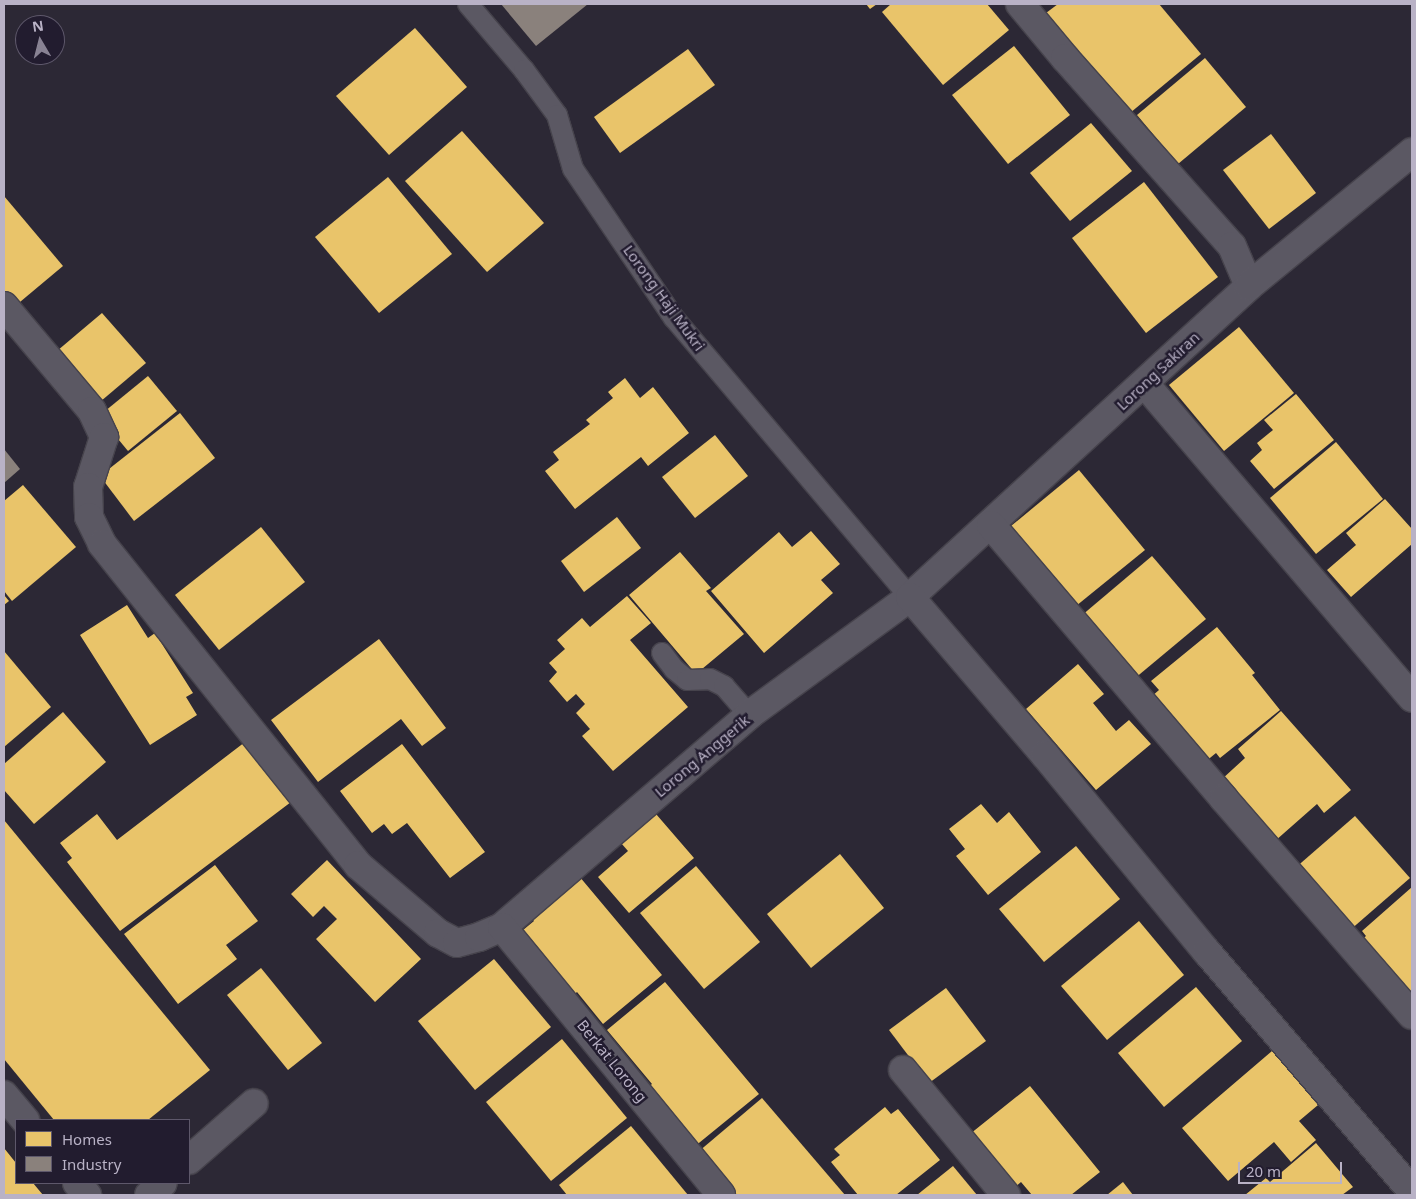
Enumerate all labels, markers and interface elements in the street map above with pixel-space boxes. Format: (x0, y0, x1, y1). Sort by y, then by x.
north arrow (15, 15, 65, 65)
text: N (31, 15, 45, 36)
street label: Lorong Haji Mukri (620, 242, 708, 354)
street label: Lorong Sakiran (1113, 328, 1203, 414)
street label: Lorong Anggerik (651, 711, 753, 801)
street label: Berkat Lorong (573, 1016, 651, 1106)
legend (15, 1119, 190, 1184)
text: Homes (62, 1129, 112, 1149)
scale bar (1241, 1152, 1345, 1184)
text: Industry (62, 1154, 121, 1174)
text: 20 m (1246, 1161, 1281, 1181)

